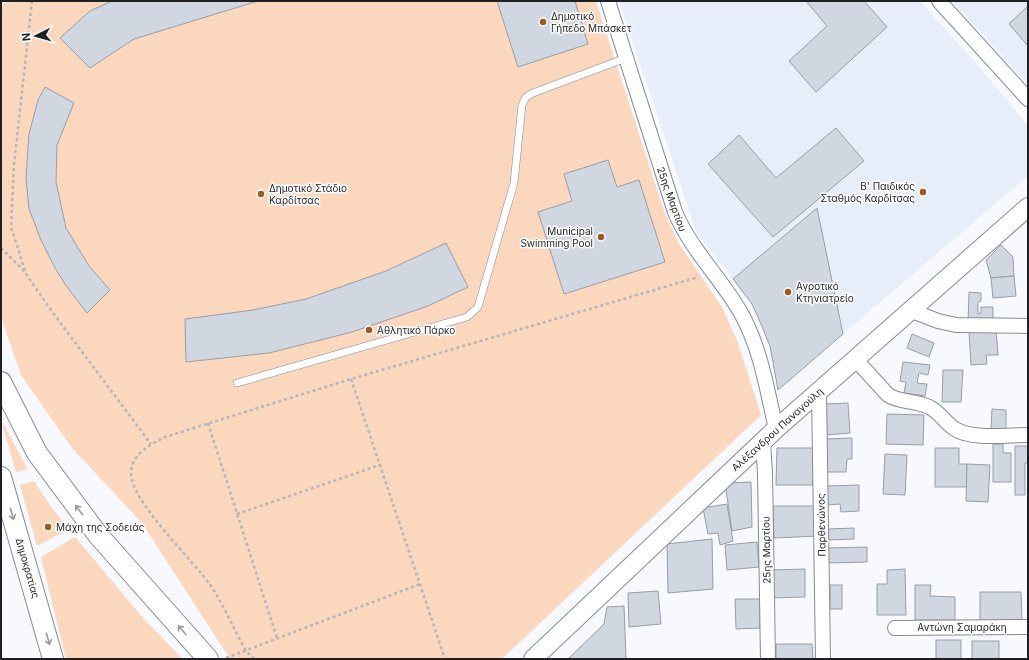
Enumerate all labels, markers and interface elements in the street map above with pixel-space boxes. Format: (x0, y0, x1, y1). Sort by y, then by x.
place label: Δημοτικό Γήπεδο Μπάσκετ (551, 10, 632, 35)
north arrow (16, 16, 56, 56)
marker: Δημοτικό Γήπεδο Μπάσκετ (538, 17, 548, 27)
text: N (19, 32, 33, 42)
street label: 25ης Μαρτίου (654, 165, 689, 233)
place label: Β' Παιδικός Σταθμός Καρδίτσας (821, 180, 915, 204)
place label: Δημοτικό Στάδιο Καρδίτσας (269, 182, 347, 206)
marker: Β' Παιδικός Σταθμός Καρδίτσας (918, 187, 928, 197)
marker: Δημοτικό Στάδιο Καρδίτσας (256, 189, 266, 199)
place label: Municipal Swimming Pool (520, 225, 593, 249)
marker: Municipal Swimming Pool (596, 232, 606, 242)
place label: Αγροτικό Κτηνιατρείο (796, 280, 854, 305)
marker: Αγροτικό Κτηνιατρείο (783, 287, 793, 297)
place label: Αθλητικό Πάρκο (377, 324, 455, 337)
marker: Αθλητικό Πάρκο (364, 325, 374, 335)
street label: Αλέξανδρου Παναγούλη (729, 385, 826, 474)
street label: Παρθενώνος (814, 493, 828, 557)
one-way arrow (75, 504, 83, 515)
one-way arrow (9, 508, 16, 521)
street label: 25ης Μαρτίου (759, 516, 774, 584)
place label: Μάχη της Σοδειάς (56, 521, 145, 534)
marker: Μάχη της Σοδειάς (43, 522, 53, 532)
street label: Δημοκρατίας (13, 536, 42, 600)
street label: Αντώνη Σαμαράκη (917, 621, 1007, 634)
one-way arrow (177, 625, 186, 635)
one-way arrow (44, 633, 52, 646)

